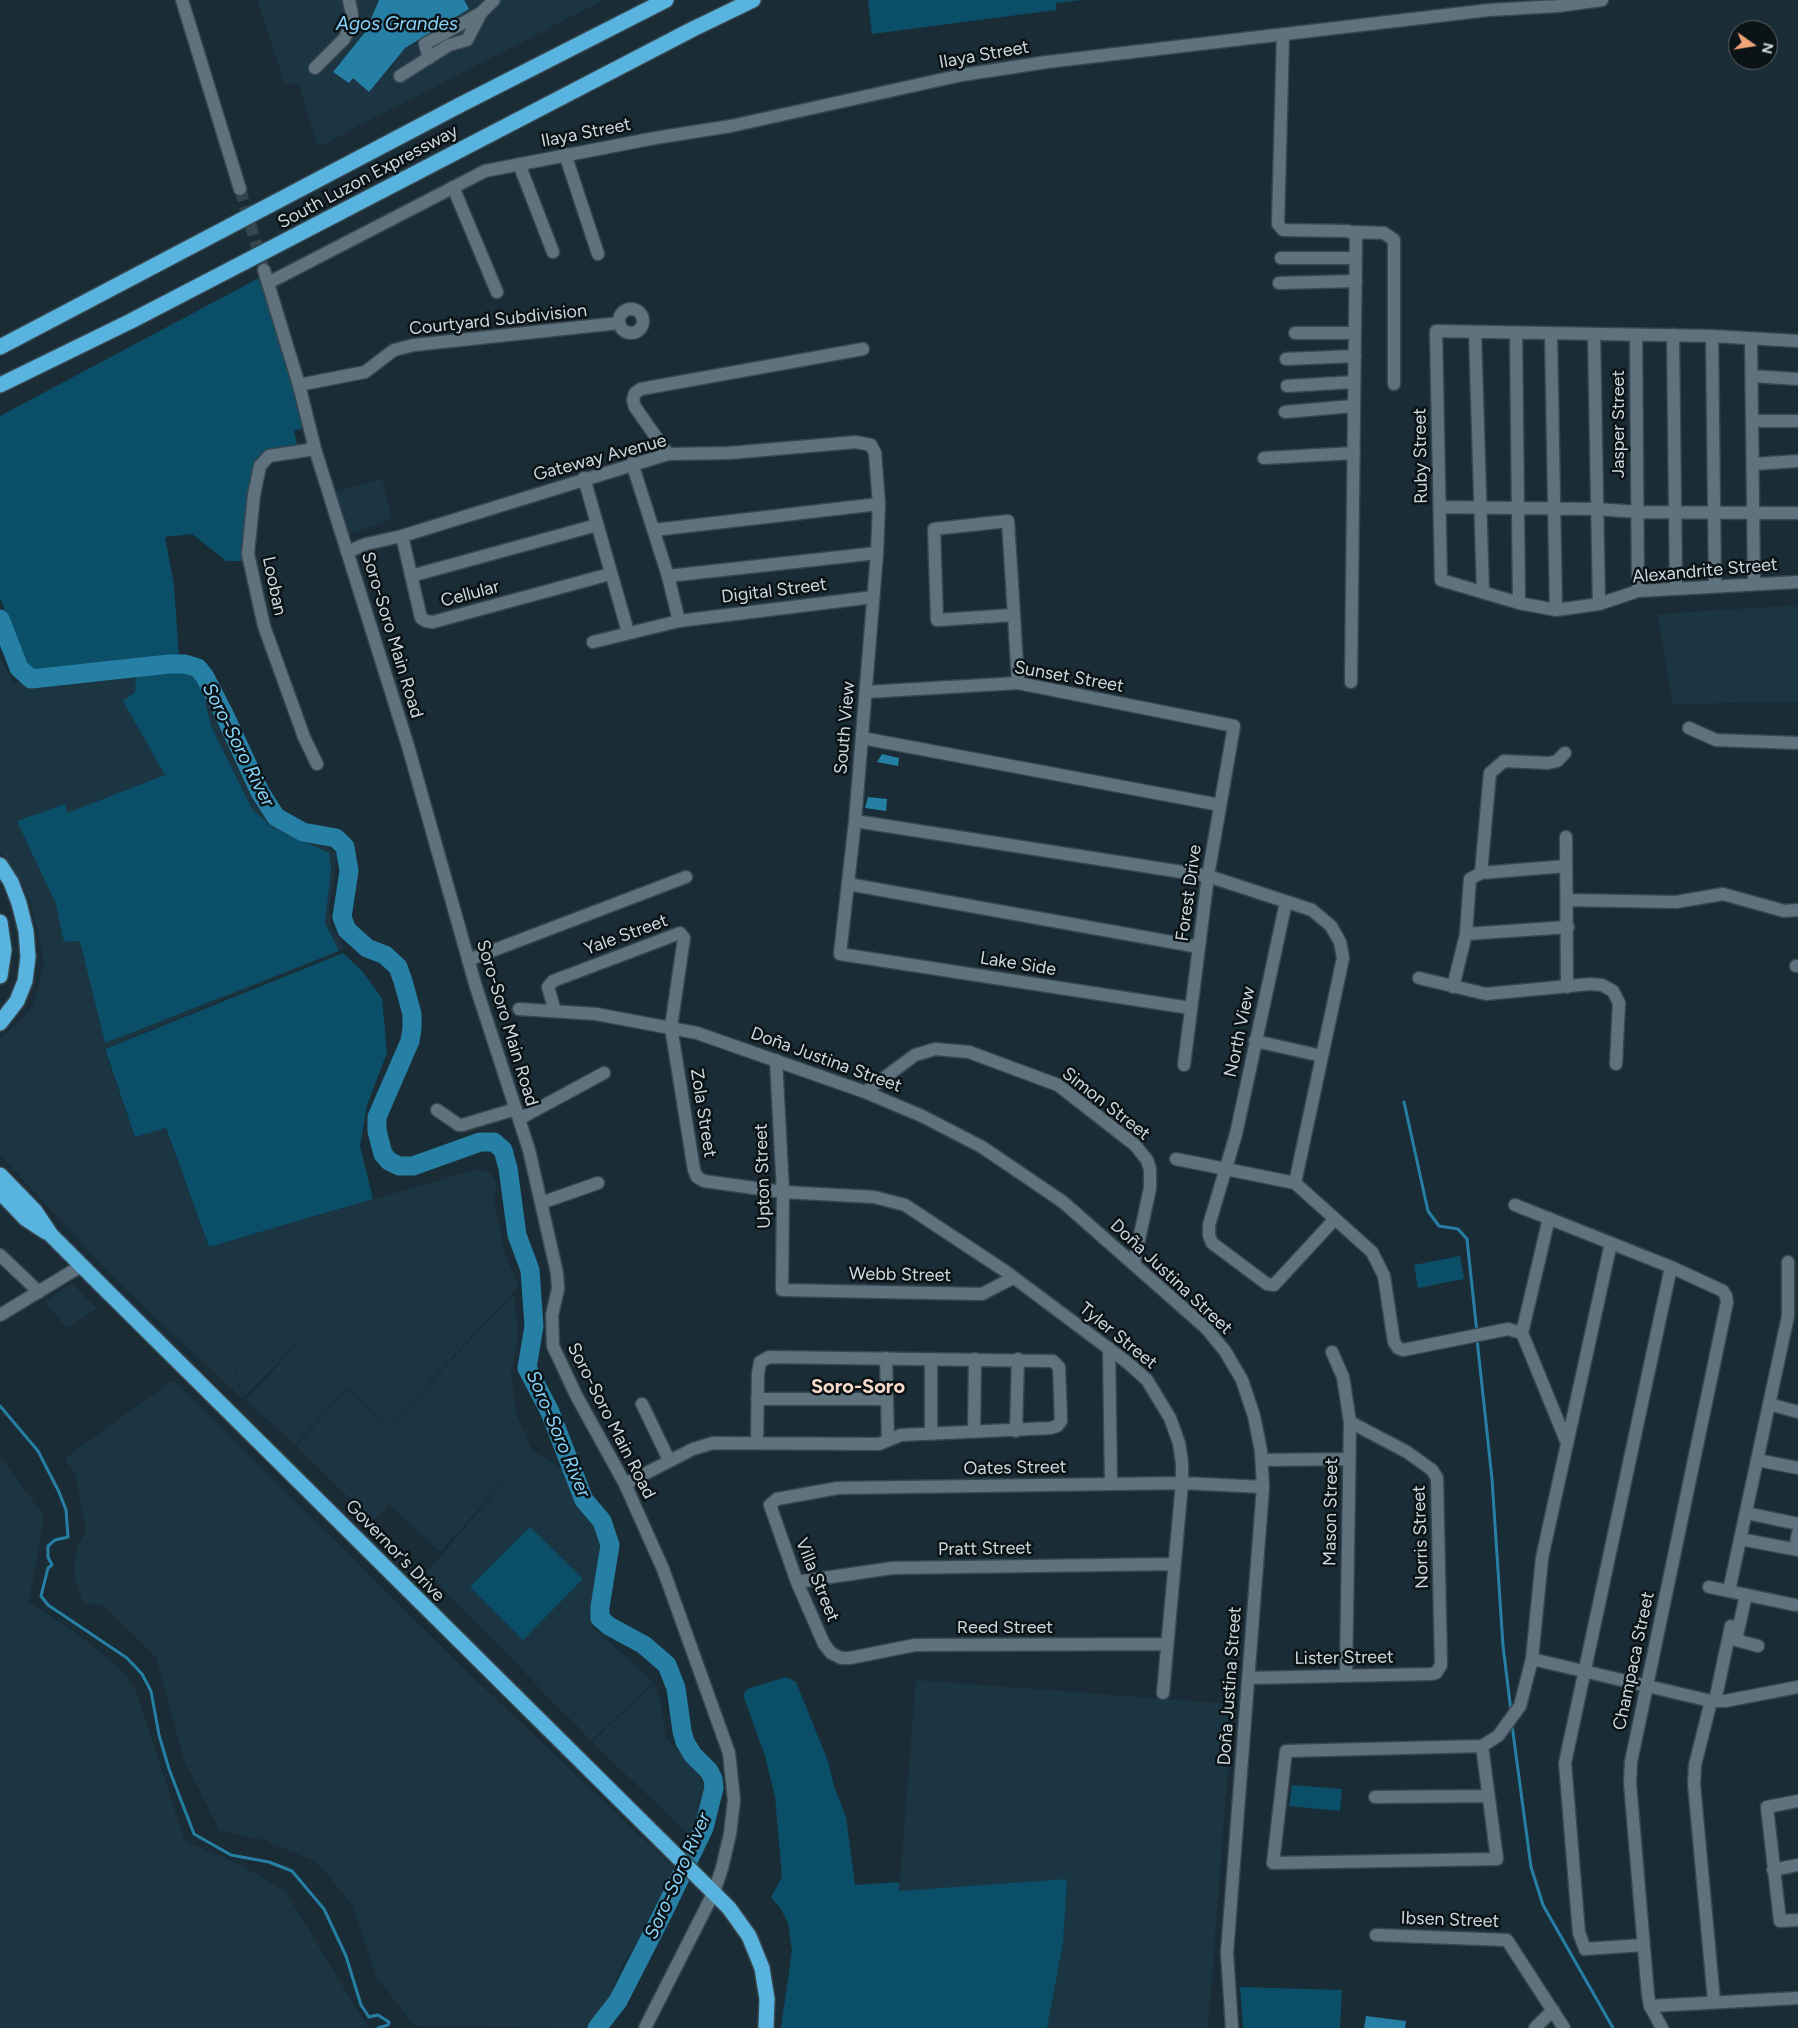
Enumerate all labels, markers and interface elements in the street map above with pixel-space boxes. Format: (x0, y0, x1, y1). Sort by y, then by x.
water label: Agos Grandes (336, 13, 458, 35)
north arrow (1728, 20, 1778, 70)
street label: Ilaya Street (937, 36, 1031, 74)
text: N (1758, 41, 1777, 55)
street label: Ilaya Street (539, 114, 633, 152)
street label: South Luzon Expressway (274, 120, 462, 234)
street label: Courtyard Subdivision (408, 300, 588, 340)
street label: Jasper Street (1608, 370, 1630, 478)
street label: Ruby Street (1409, 408, 1433, 504)
street label: Gateway Avenue (531, 430, 669, 486)
street label: Soro-Soro Main Road (356, 549, 428, 721)
street label: Looban (257, 554, 291, 618)
street label: Alexandrite Street (1631, 554, 1779, 588)
street label: Digital Street (720, 574, 828, 608)
street label: Cellular (438, 576, 502, 612)
street label: Sunset Street (1012, 657, 1126, 697)
water label: Soro-Soro River (197, 679, 279, 811)
street label: South View (830, 681, 860, 775)
street label: Forest Drive (1172, 843, 1206, 943)
street label: Yale Street (581, 910, 671, 960)
street label: Soro-Soro Main Road (471, 937, 543, 1109)
street label: Lake Side (978, 947, 1058, 981)
street label: North View (1220, 985, 1260, 1079)
street label: Doña Justina Street (747, 1023, 905, 1097)
street label: Simon Street (1058, 1063, 1154, 1145)
street label: Zola Street (685, 1067, 721, 1159)
street label: Upton Street (750, 1123, 776, 1229)
street label: Doña Justina Street (1105, 1215, 1237, 1339)
street label: Webb Street (849, 1263, 951, 1287)
street label: Tyler Street (1075, 1298, 1161, 1374)
street label: Soro-Soro Main Road (562, 1339, 660, 1503)
water label: Soro-Soro River (521, 1367, 595, 1501)
district label: Soro-Soro (811, 1375, 905, 1399)
street label: Oates Street (963, 1456, 1067, 1480)
street label: Mason Street (1319, 1458, 1343, 1566)
street label: Norris Street (1408, 1485, 1434, 1589)
street label: Governor's Drive (341, 1495, 449, 1607)
street label: Villa Street (790, 1535, 844, 1625)
street label: Pratt Street (938, 1537, 1032, 1561)
street label: Champaca Street (1609, 1590, 1659, 1732)
street label: Doña Justina Street (1214, 1606, 1246, 1766)
street label: Reed Street (957, 1617, 1053, 1639)
street label: Lister Street (1294, 1646, 1394, 1670)
water label: Soro-Soro River (640, 1809, 716, 1943)
street label: Ibsen Street (1400, 1907, 1500, 1933)

